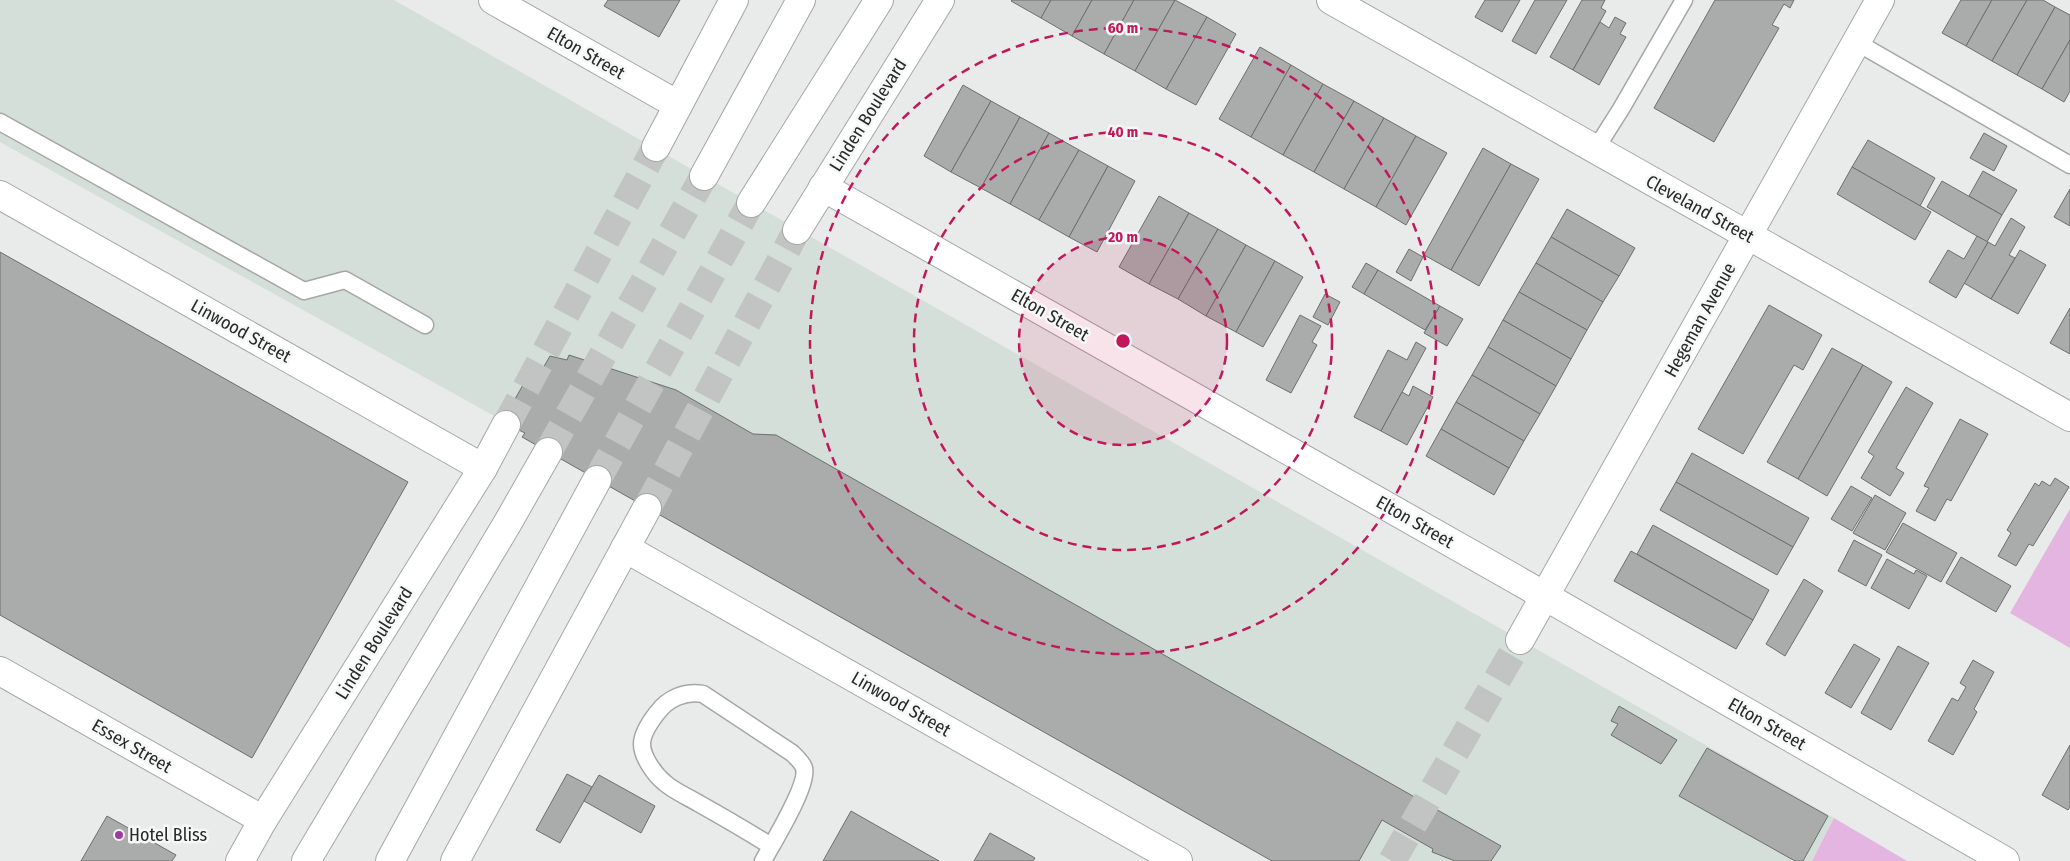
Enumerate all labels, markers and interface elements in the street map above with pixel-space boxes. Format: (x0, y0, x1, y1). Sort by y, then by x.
text: 60 m (1108, 19, 1138, 37)
street label: Elton Street (543, 22, 629, 84)
street label: Linden Boulevard (825, 55, 911, 175)
text: 40 m (1108, 123, 1138, 141)
street label: Cleveland Street (1642, 170, 1758, 248)
text: 20 m (1107, 228, 1138, 246)
street label: Hegeman Avenue (1660, 259, 1741, 381)
street label: Elton Street (1007, 284, 1093, 346)
street label: Linwood Street (187, 295, 295, 368)
centre of rings (1114, 332, 1132, 350)
street label: Elton Street (1372, 491, 1458, 553)
street label: Linden Boulevard (331, 583, 417, 703)
street label: Linwood Street (847, 667, 955, 741)
street label: Elton Street (1724, 693, 1810, 755)
street label: Essex Street (88, 714, 176, 778)
place label: Hotel Bliss (129, 824, 208, 846)
marker: Hotel Bliss (113, 829, 125, 841)

